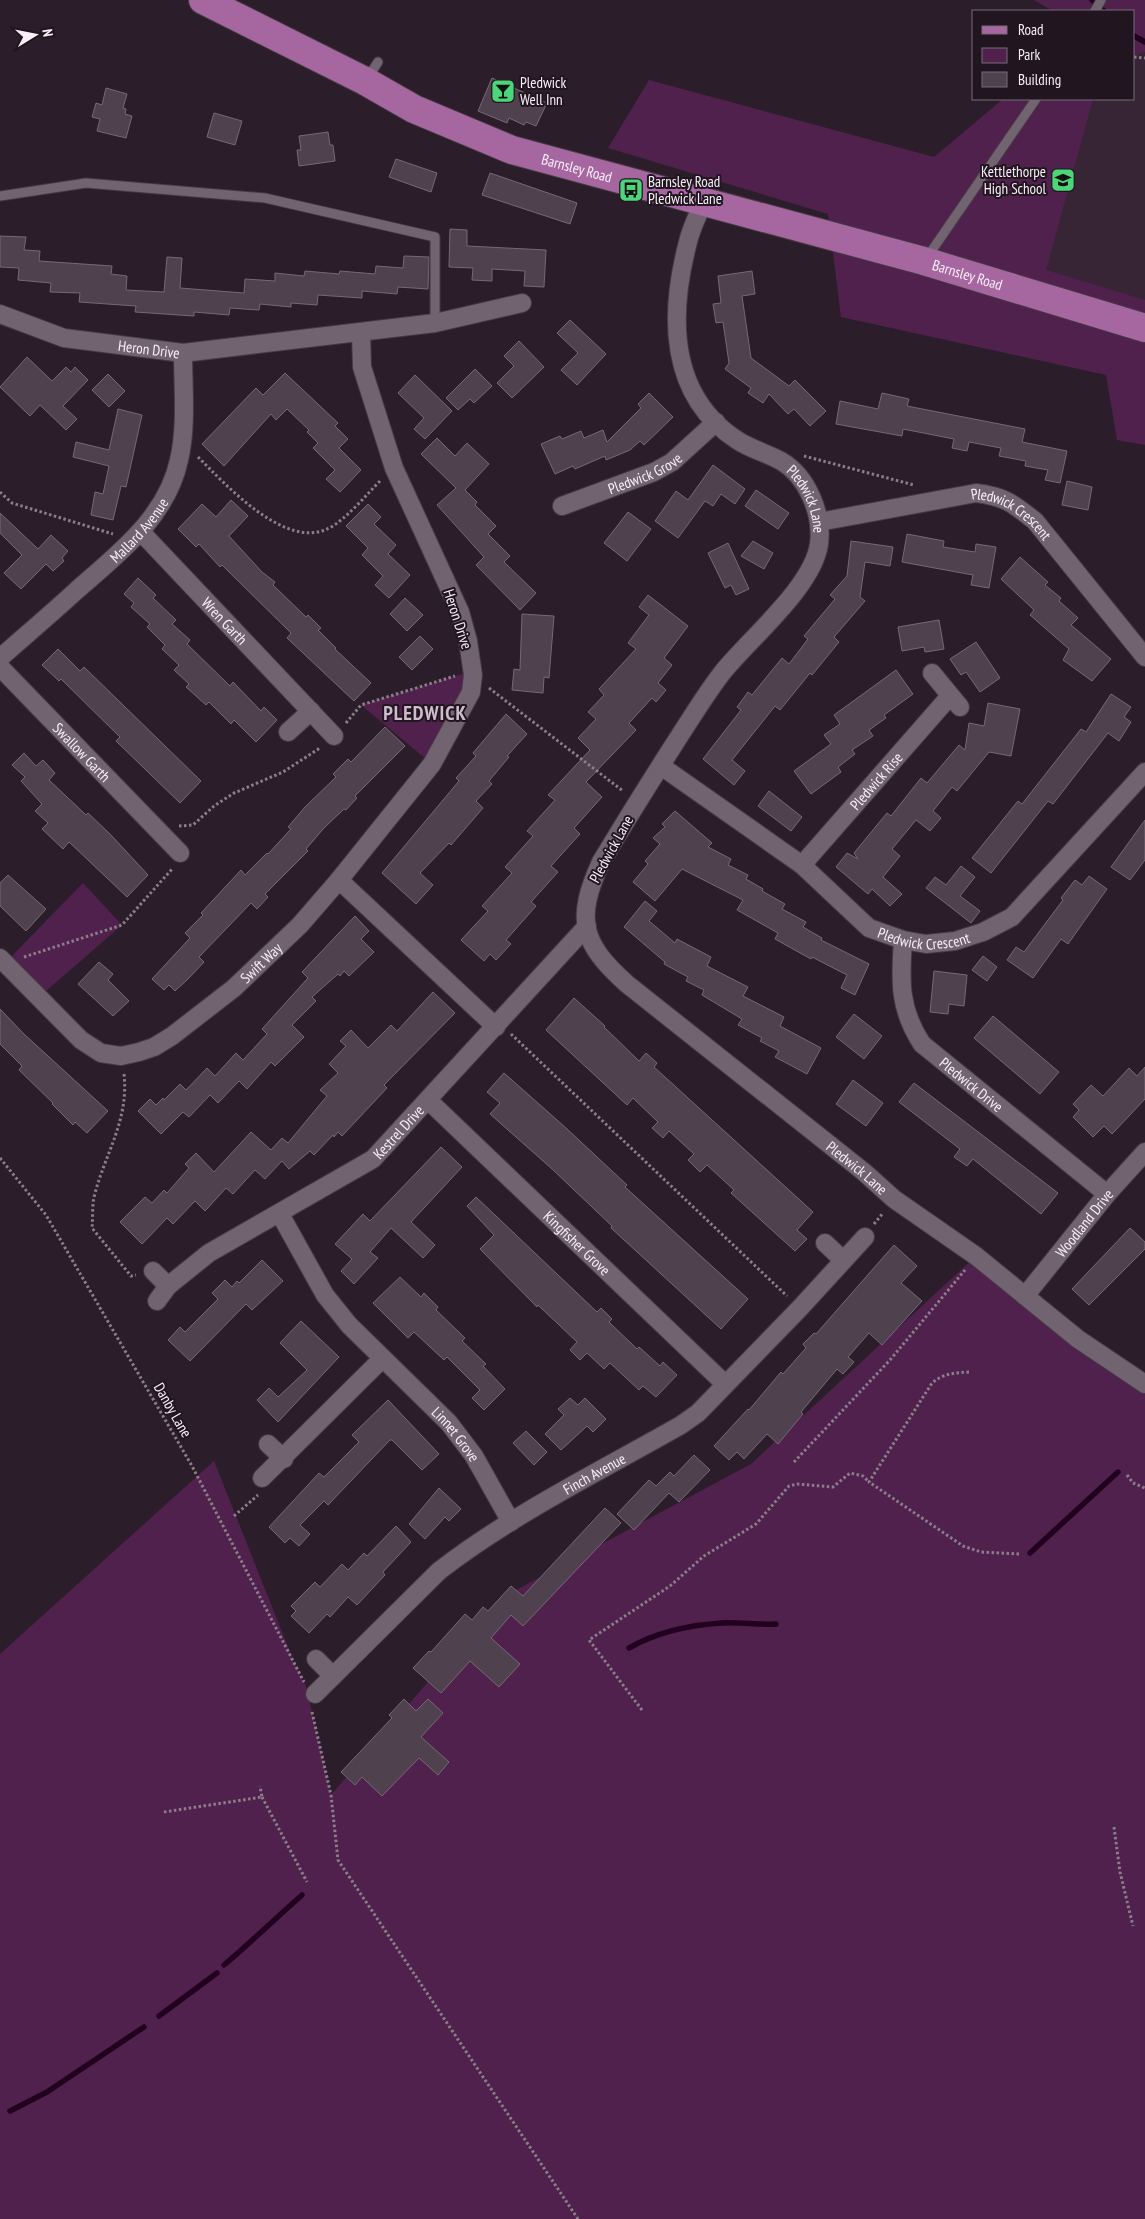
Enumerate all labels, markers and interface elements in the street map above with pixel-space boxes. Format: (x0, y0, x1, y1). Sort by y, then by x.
north arrow (10, 10, 60, 60)
legend (972, 10, 1135, 100)
text: Road (1018, 20, 1044, 39)
text: N (38, 27, 57, 38)
text: Park (1018, 45, 1040, 64)
text: Building (1018, 70, 1061, 89)
place label: Pledwick Well Inn (520, 73, 566, 109)
bar icon: Pledwick Well Inn (490, 78, 516, 104)
street label: Barnsley Road (539, 149, 614, 186)
place label: Kettlethorpe High School (981, 162, 1047, 198)
school or university icon: Kettlethorpe High School (1050, 167, 1076, 193)
place label: Barnsley Road Pledwick Lane (648, 172, 722, 208)
bus stop icon: Barnsley Road Pledwick Lane (618, 177, 644, 203)
street label: Barnsley Road (930, 255, 1005, 294)
street label: Heron Drive (117, 335, 181, 362)
street label: Pledwick Grove (605, 448, 686, 498)
street label: Pledwick Lane (783, 460, 829, 533)
street label: Pledwick Crescent (969, 483, 1056, 544)
street label: Mallard Avenue (105, 494, 172, 567)
street label: Heron Drive (439, 587, 477, 651)
street label: Wren Garth (198, 593, 252, 648)
district label: PLEDWICK (383, 700, 467, 726)
street label: Swallow Garth (49, 718, 115, 785)
street label: Pledwick Rise (845, 748, 906, 814)
street label: Pledwick Lane (585, 812, 637, 886)
street label: Pledwick Crescent (875, 922, 972, 953)
street label: Swift Way (236, 938, 286, 987)
street label: Pledwick Drive (936, 1053, 1007, 1116)
street label: Kestrel Drive (369, 1101, 428, 1163)
street label: Pledwick Lane (823, 1137, 892, 1198)
street label: Woodland Drive (1051, 1185, 1117, 1261)
street label: Kingfisher Grove (540, 1206, 615, 1279)
street label: Danby Lane (150, 1379, 196, 1441)
street label: Linnet Grove (428, 1402, 485, 1465)
street label: Finch Avenue (559, 1448, 629, 1498)

